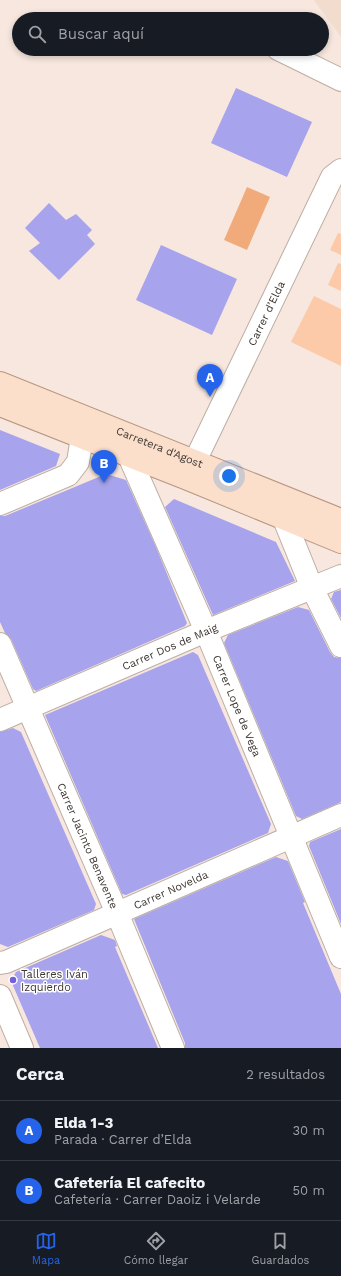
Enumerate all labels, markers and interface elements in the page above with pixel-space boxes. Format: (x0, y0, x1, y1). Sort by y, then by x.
search box (12, 12, 329, 56)
icon: search (26, 23, 48, 45)
text: Buscar aquí (58, 25, 144, 43)
street label: Carrer d’Elda (246, 279, 288, 348)
pin: A (197, 364, 223, 397)
street label: Carretera d'Agost (114, 424, 205, 471)
pin: B (91, 450, 117, 483)
your location (219, 466, 239, 486)
street label: Carrer Dos de Maig (120, 621, 220, 673)
street label: Carrer Lope de Vega (210, 653, 263, 759)
street label: Carrer Jacinto Benavente (54, 781, 120, 911)
street label: Carrer Novelda (132, 868, 210, 912)
place label: Talleres Iván Izquierdo (21, 968, 88, 994)
marker: Talleres Iván Izquierdo (8, 975, 18, 985)
text: Cerca (16, 1064, 64, 1084)
text: 2 resultados (246, 1067, 325, 1082)
text: Elda 1-3 (54, 1114, 113, 1132)
text: A (25, 1123, 33, 1138)
text: 30 m (293, 1123, 325, 1138)
text: Parada · Carrer d’Elda (54, 1132, 192, 1147)
text: Cafetería El cafecito (54, 1174, 205, 1192)
text: B (25, 1183, 33, 1198)
text: 50 m (293, 1183, 325, 1198)
text: Cafetería · Carrer Daoiz i Velarde (54, 1192, 261, 1207)
tab: Mapa (32, 1230, 60, 1267)
tab: Cómo llegar (124, 1230, 188, 1267)
tab: Guardados (252, 1230, 309, 1267)

